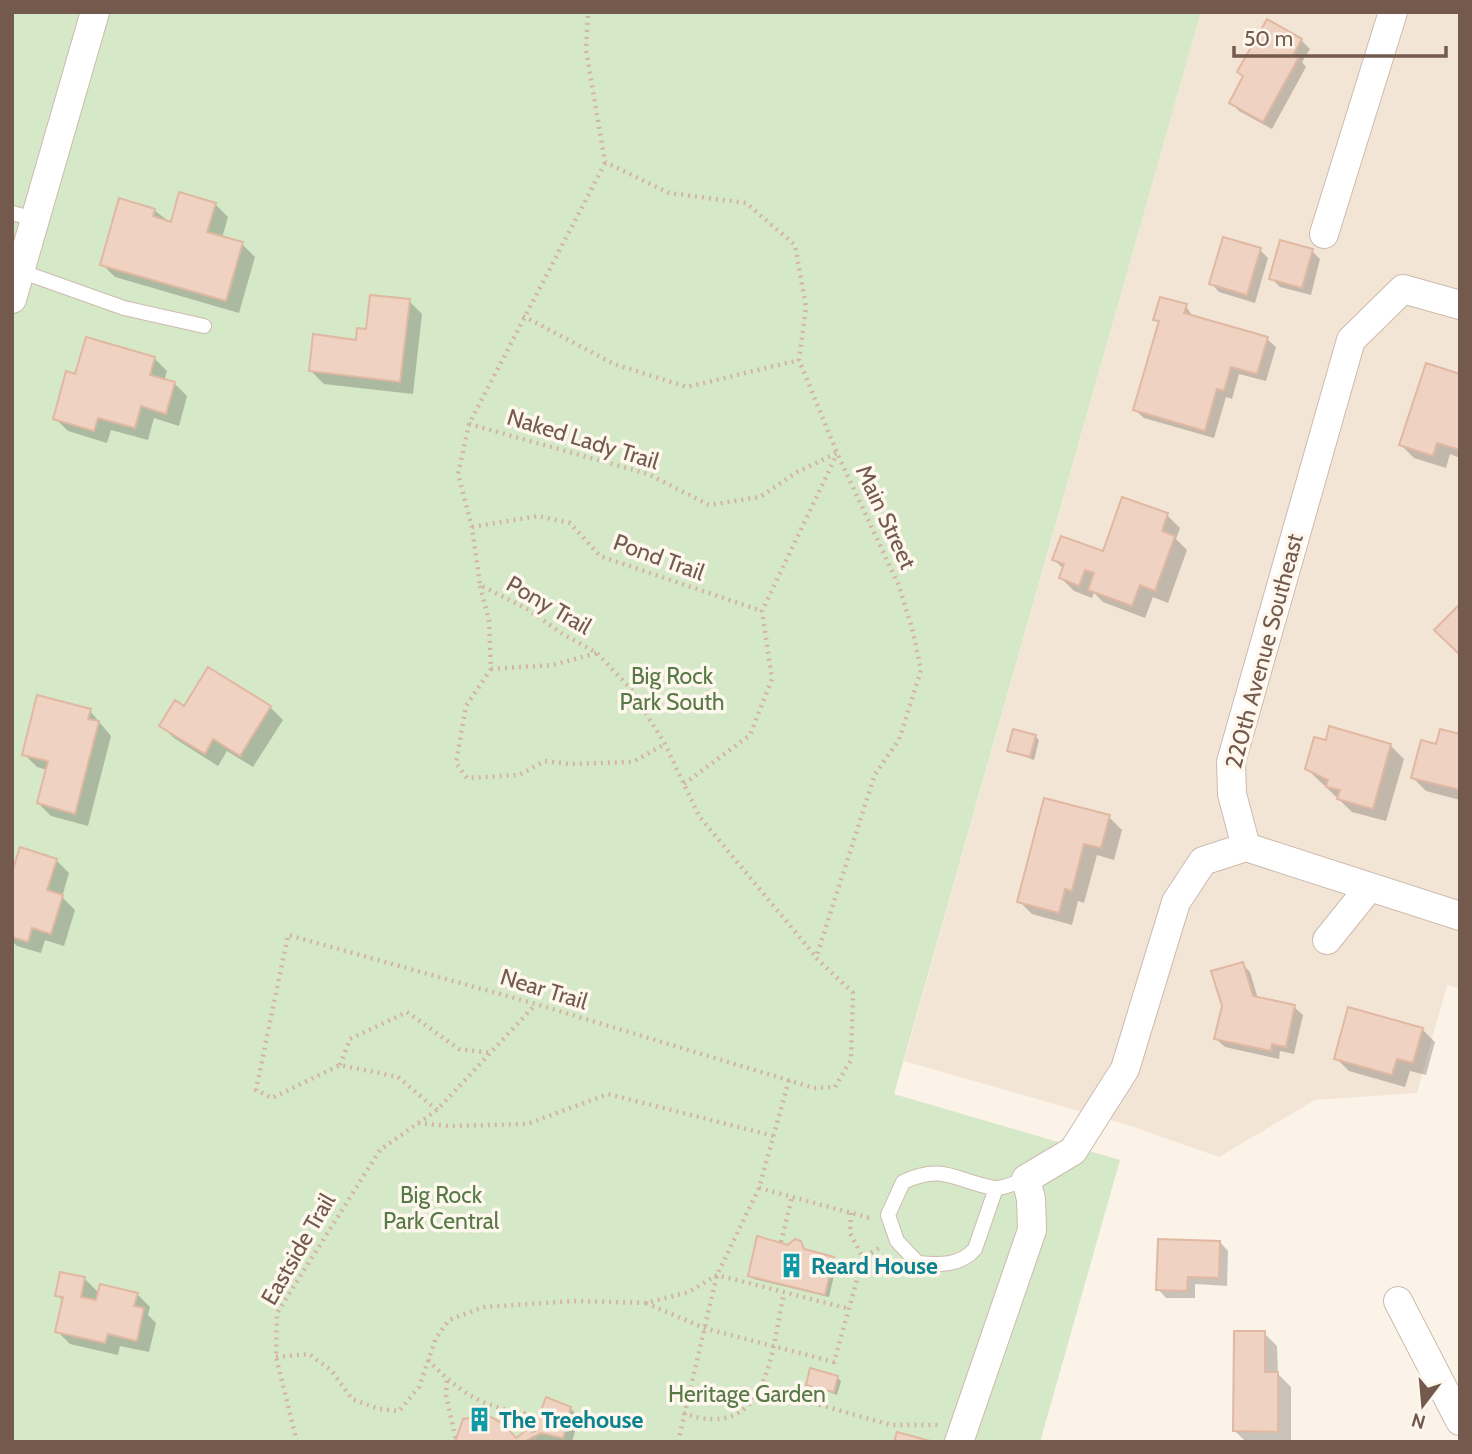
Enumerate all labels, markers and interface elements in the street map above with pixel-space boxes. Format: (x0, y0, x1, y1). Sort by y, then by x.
scale bar (1234, 14, 1446, 58)
text: 50 m (1244, 26, 1293, 51)
street label: Naked Lady Trail (504, 403, 663, 476)
street label: Main Street (850, 461, 922, 574)
street label: Pond Trail (610, 528, 709, 587)
street label: 220th Avenue Southeast (1219, 530, 1309, 772)
street label: Pony Trail (501, 569, 597, 641)
park label: Big Rock Park South (620, 662, 724, 716)
street label: Near Trail (497, 962, 592, 1016)
park label: Big Rock Park Central (383, 1181, 500, 1235)
street label: Eastside Trail (255, 1188, 341, 1310)
building icon: Reard House (777, 1252, 805, 1280)
place label: Reard House (811, 1252, 938, 1280)
north arrow (1388, 1370, 1458, 1440)
park label: Heritage Garden (668, 1380, 826, 1408)
building icon: The Treehouse (465, 1406, 493, 1434)
place label: The Treehouse (499, 1406, 643, 1434)
text: N (1409, 1408, 1428, 1434)

